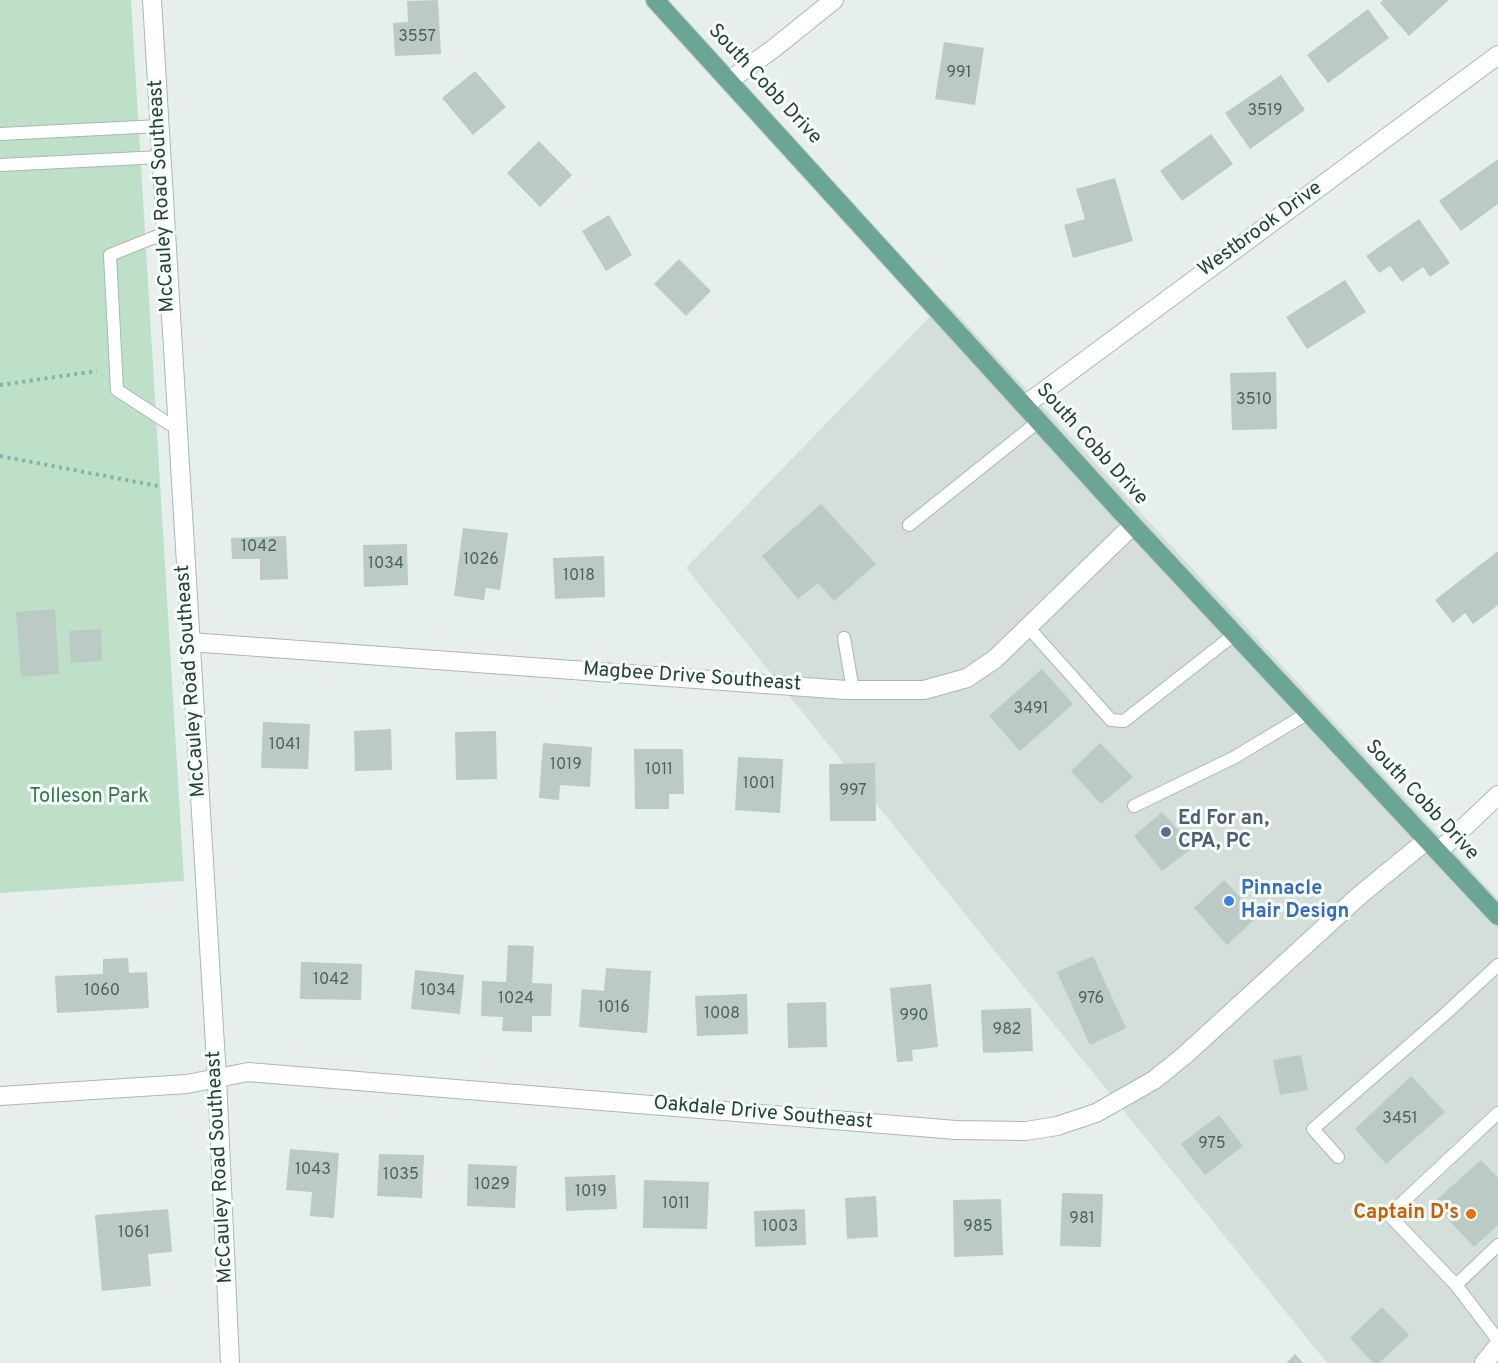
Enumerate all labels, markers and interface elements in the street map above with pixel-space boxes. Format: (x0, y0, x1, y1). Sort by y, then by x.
street label: South Cobb Drive (702, 20, 826, 150)
house number: 3557 (398, 28, 436, 48)
house number: 991 (946, 64, 972, 84)
street label: McCauley Road Southeast (145, 79, 181, 313)
house number: 3519 (1247, 102, 1283, 122)
street label: Westbrook Drive (1194, 177, 1328, 283)
street label: South Cobb Drive (1030, 379, 1152, 511)
house number: 3510 (1236, 391, 1272, 411)
house number: 1042 (241, 538, 277, 558)
house number: 1026 (463, 551, 499, 571)
house number: 1034 (368, 555, 404, 575)
street label: McCauley Road Southeast (172, 564, 212, 798)
house number: 1018 (563, 567, 595, 587)
street label: Magbee Drive Southeast (582, 658, 802, 698)
house number: 3491 (1014, 700, 1048, 720)
house number: 1041 (269, 736, 301, 756)
street label: South Cobb Drive (1359, 736, 1483, 866)
house number: 1019 (550, 756, 582, 776)
house number: 1011 (645, 761, 673, 781)
house number: 1001 (743, 775, 775, 795)
house number: 997 (840, 782, 866, 802)
park label: Tolleson Park (29, 786, 149, 810)
place label: Ed For an, CPA, PC (1178, 808, 1269, 855)
marker: Ed For an, CPA, PC (1159, 825, 1173, 839)
place label: Pinnacle Hair Design (1241, 878, 1349, 925)
marker: Pinnacle Hair Design (1222, 894, 1236, 908)
house number: 1042 (313, 971, 349, 991)
house number: 1060 (84, 982, 120, 1002)
house number: 1034 (420, 982, 456, 1002)
house number: 1024 (498, 990, 534, 1010)
house number: 976 (1078, 990, 1104, 1010)
house number: 1016 (598, 999, 630, 1019)
house number: 1008 (704, 1005, 740, 1025)
house number: 990 (899, 1007, 929, 1027)
house number: 982 (993, 1021, 1021, 1041)
street label: McCauley Road Southeast (203, 1050, 239, 1284)
street label: Oakdale Drive Southeast (652, 1092, 874, 1136)
house number: 3451 (1382, 1110, 1418, 1130)
house number: 975 (1198, 1135, 1226, 1155)
house number: 1043 (295, 1161, 331, 1181)
house number: 1035 (383, 1166, 419, 1186)
house number: 1029 (474, 1176, 510, 1196)
house number: 1019 (575, 1183, 607, 1203)
house number: 1011 (662, 1195, 690, 1215)
place label: Captain D's (1353, 1202, 1459, 1226)
marker: Captain D's (1464, 1207, 1478, 1221)
house number: 981 (1069, 1210, 1095, 1230)
house number: 1003 (762, 1218, 798, 1238)
house number: 985 (963, 1218, 993, 1238)
house number: 1061 (118, 1224, 150, 1244)

